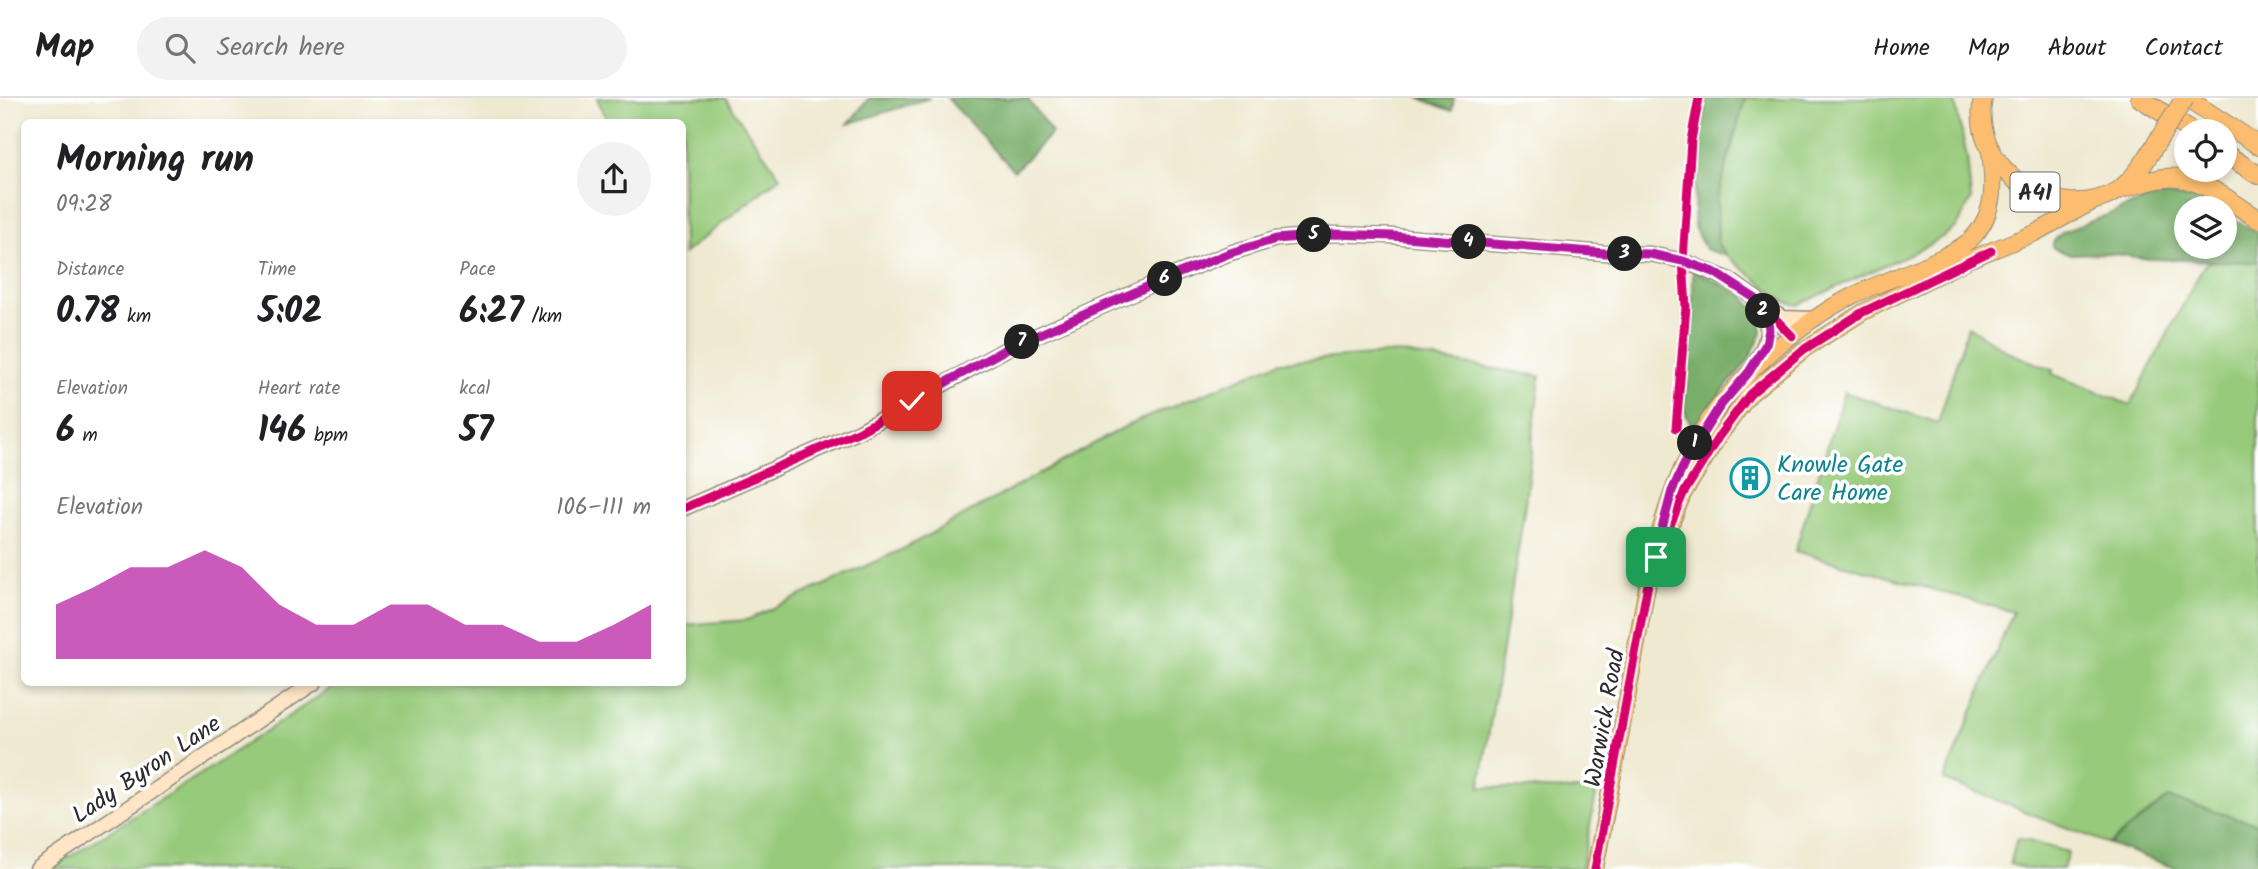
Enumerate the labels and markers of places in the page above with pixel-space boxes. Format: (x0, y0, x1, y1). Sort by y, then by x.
pin: 5 (1296, 218, 1332, 252)
pin: 4 (1452, 225, 1486, 260)
pin: 3 (1608, 236, 1642, 272)
pin: 6 (1148, 262, 1182, 296)
pin: 2 (1746, 294, 1780, 328)
pin: 7 (1004, 324, 1040, 360)
pin (882, 371, 942, 431)
pin: 1 (1678, 426, 1712, 460)
place label: Knowle Gate Care Home (1777, 446, 1904, 513)
building icon: Knowle Gate Care Home (1729, 457, 1771, 499)
pin (1626, 527, 1686, 587)

